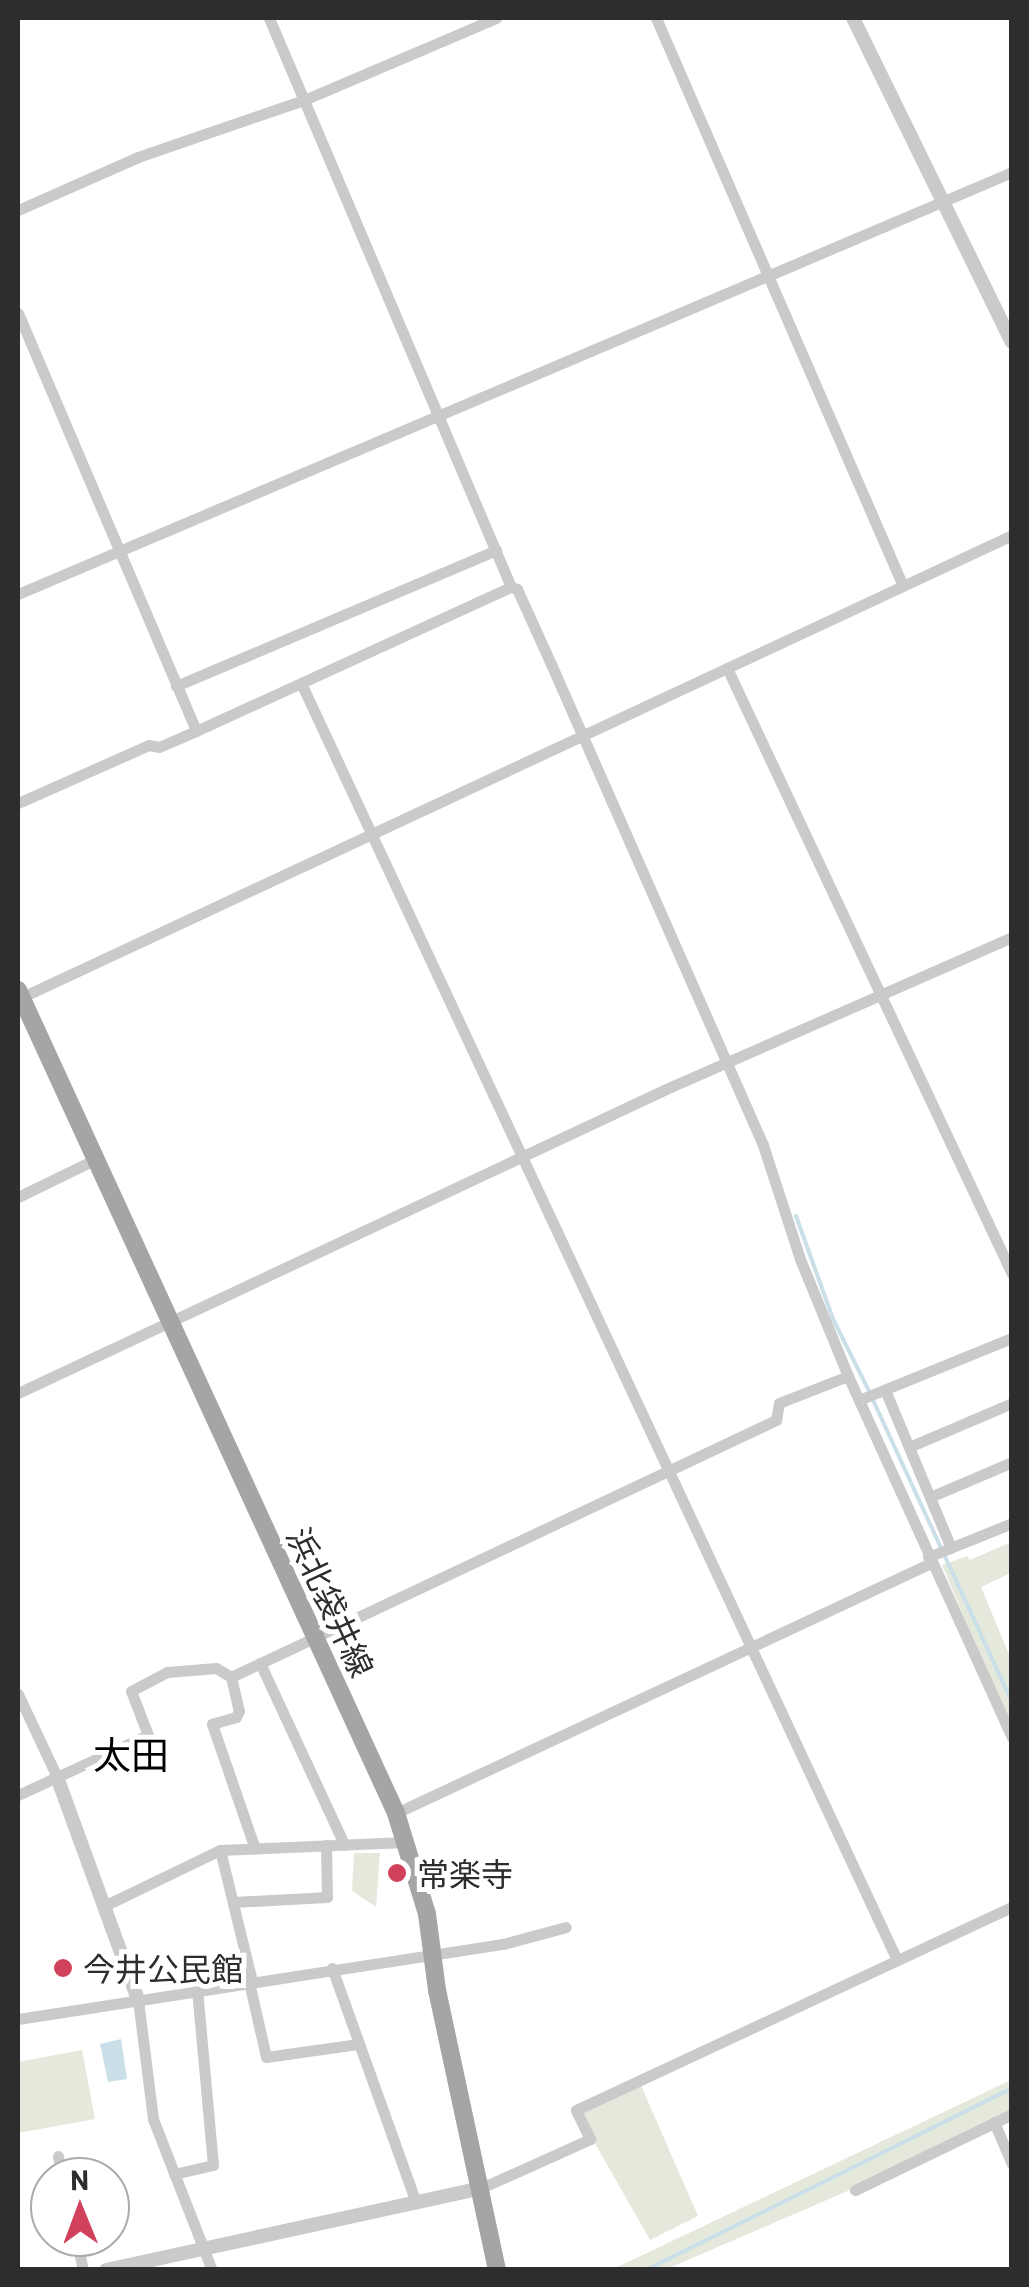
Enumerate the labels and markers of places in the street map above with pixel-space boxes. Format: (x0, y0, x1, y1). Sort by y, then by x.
place label: 常楽寺 (417, 1854, 513, 1892)
marker: 常楽寺 (386, 1862, 408, 1884)
place label: 今井公民館 (83, 1949, 243, 1987)
marker: 今井公民館 (52, 1957, 74, 1979)

